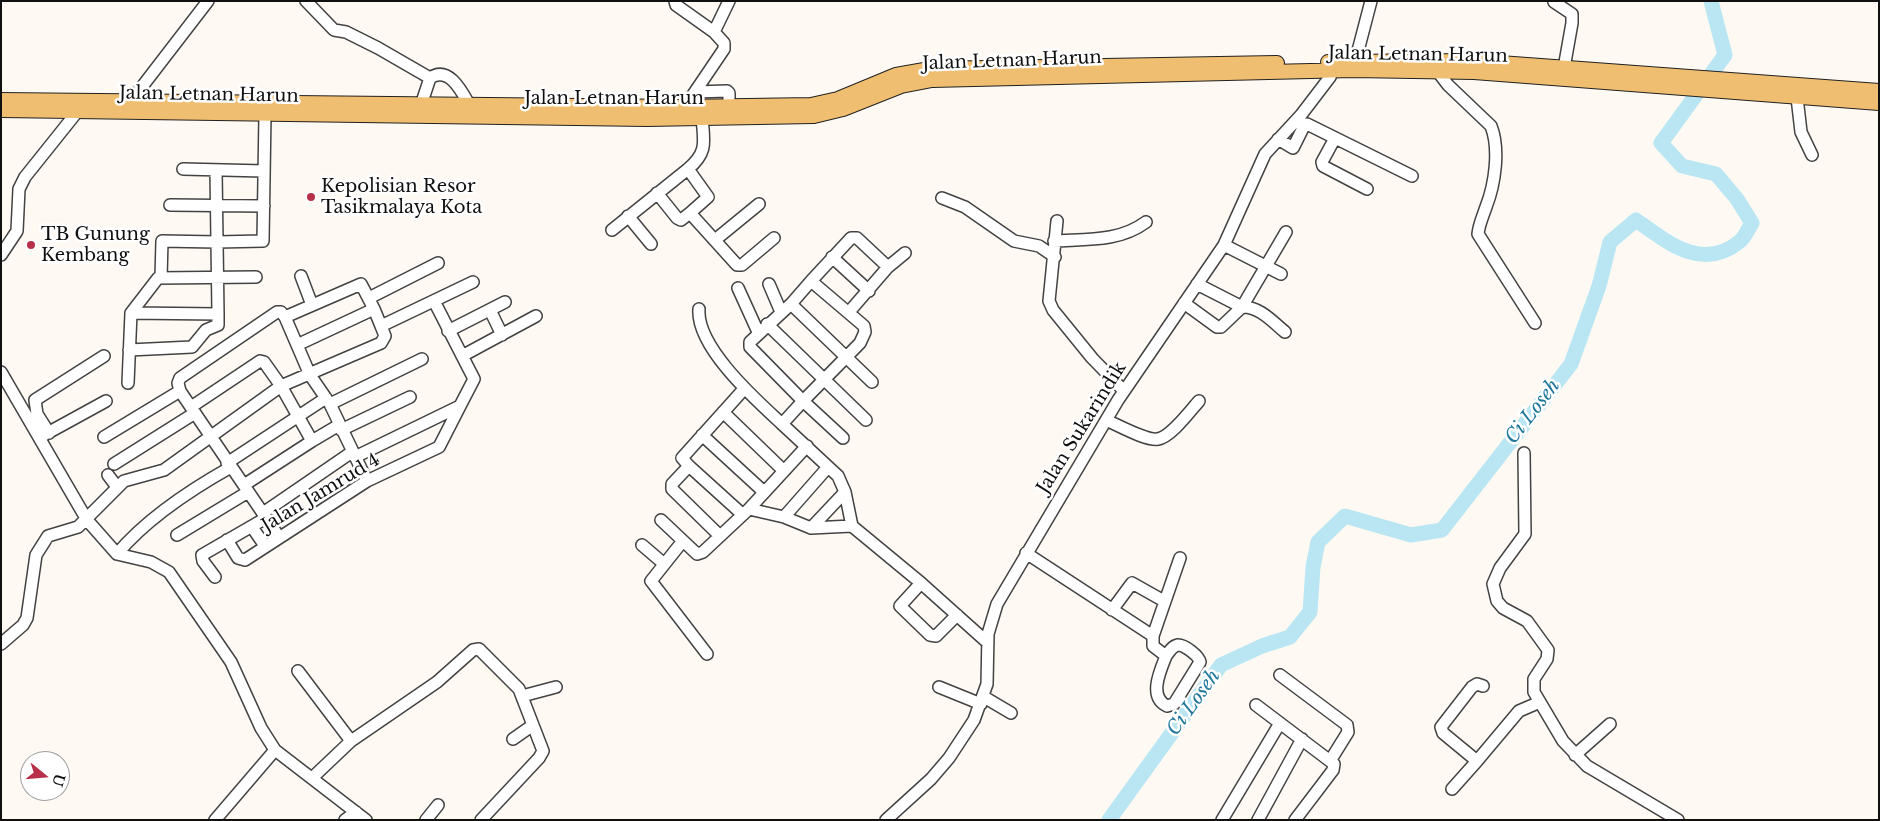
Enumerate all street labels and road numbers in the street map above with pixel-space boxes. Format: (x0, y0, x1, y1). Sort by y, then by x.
street label: Jalan Letnan Harun (1328, 43, 1508, 67)
street label: Jalan Letnan Harun (922, 47, 1102, 75)
street label: Jalan Letnan Harun (119, 83, 299, 107)
street label: Jalan Letnan Harun (524, 88, 704, 110)
street label: Jalan Sukarindik (1033, 358, 1131, 498)
street label: Jalan Jamrud 4 (258, 449, 384, 537)

